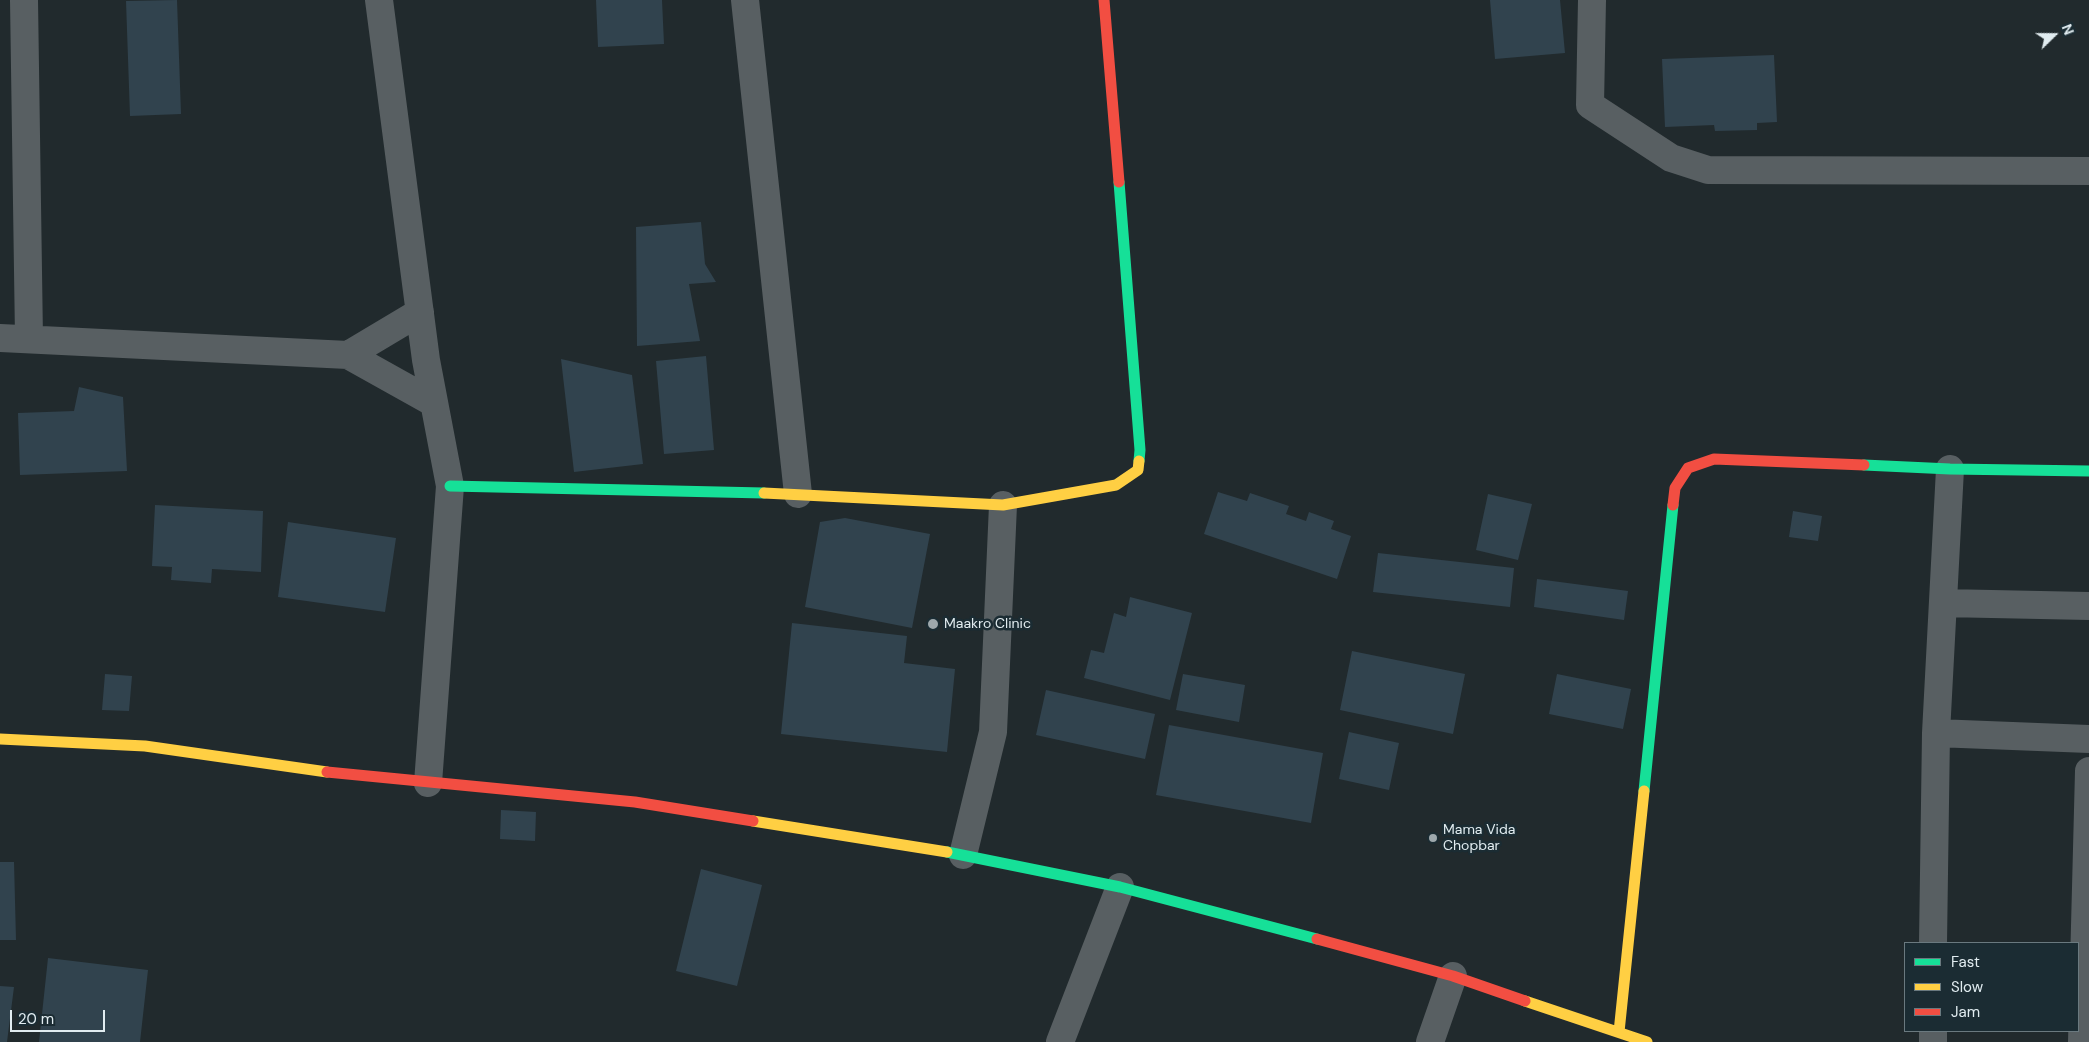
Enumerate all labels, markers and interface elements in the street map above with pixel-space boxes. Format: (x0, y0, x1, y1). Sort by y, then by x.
north arrow (2029, 10, 2079, 60)
text: N (2058, 21, 2078, 37)
place label: Maakro Clinic (944, 616, 1031, 632)
marker: Maakro Clinic (926, 617, 940, 631)
place label: Mama Vida Chopbar (1443, 822, 1515, 854)
marker: Mama Vida Chopbar (1427, 832, 1439, 844)
legend (1904, 942, 2079, 1032)
text: Fast (1951, 952, 1980, 972)
text: Slow (1951, 977, 1983, 997)
scale bar (12, 1000, 108, 1032)
text: Jam (1951, 1002, 1980, 1022)
text: 20 m (18, 1009, 54, 1029)

